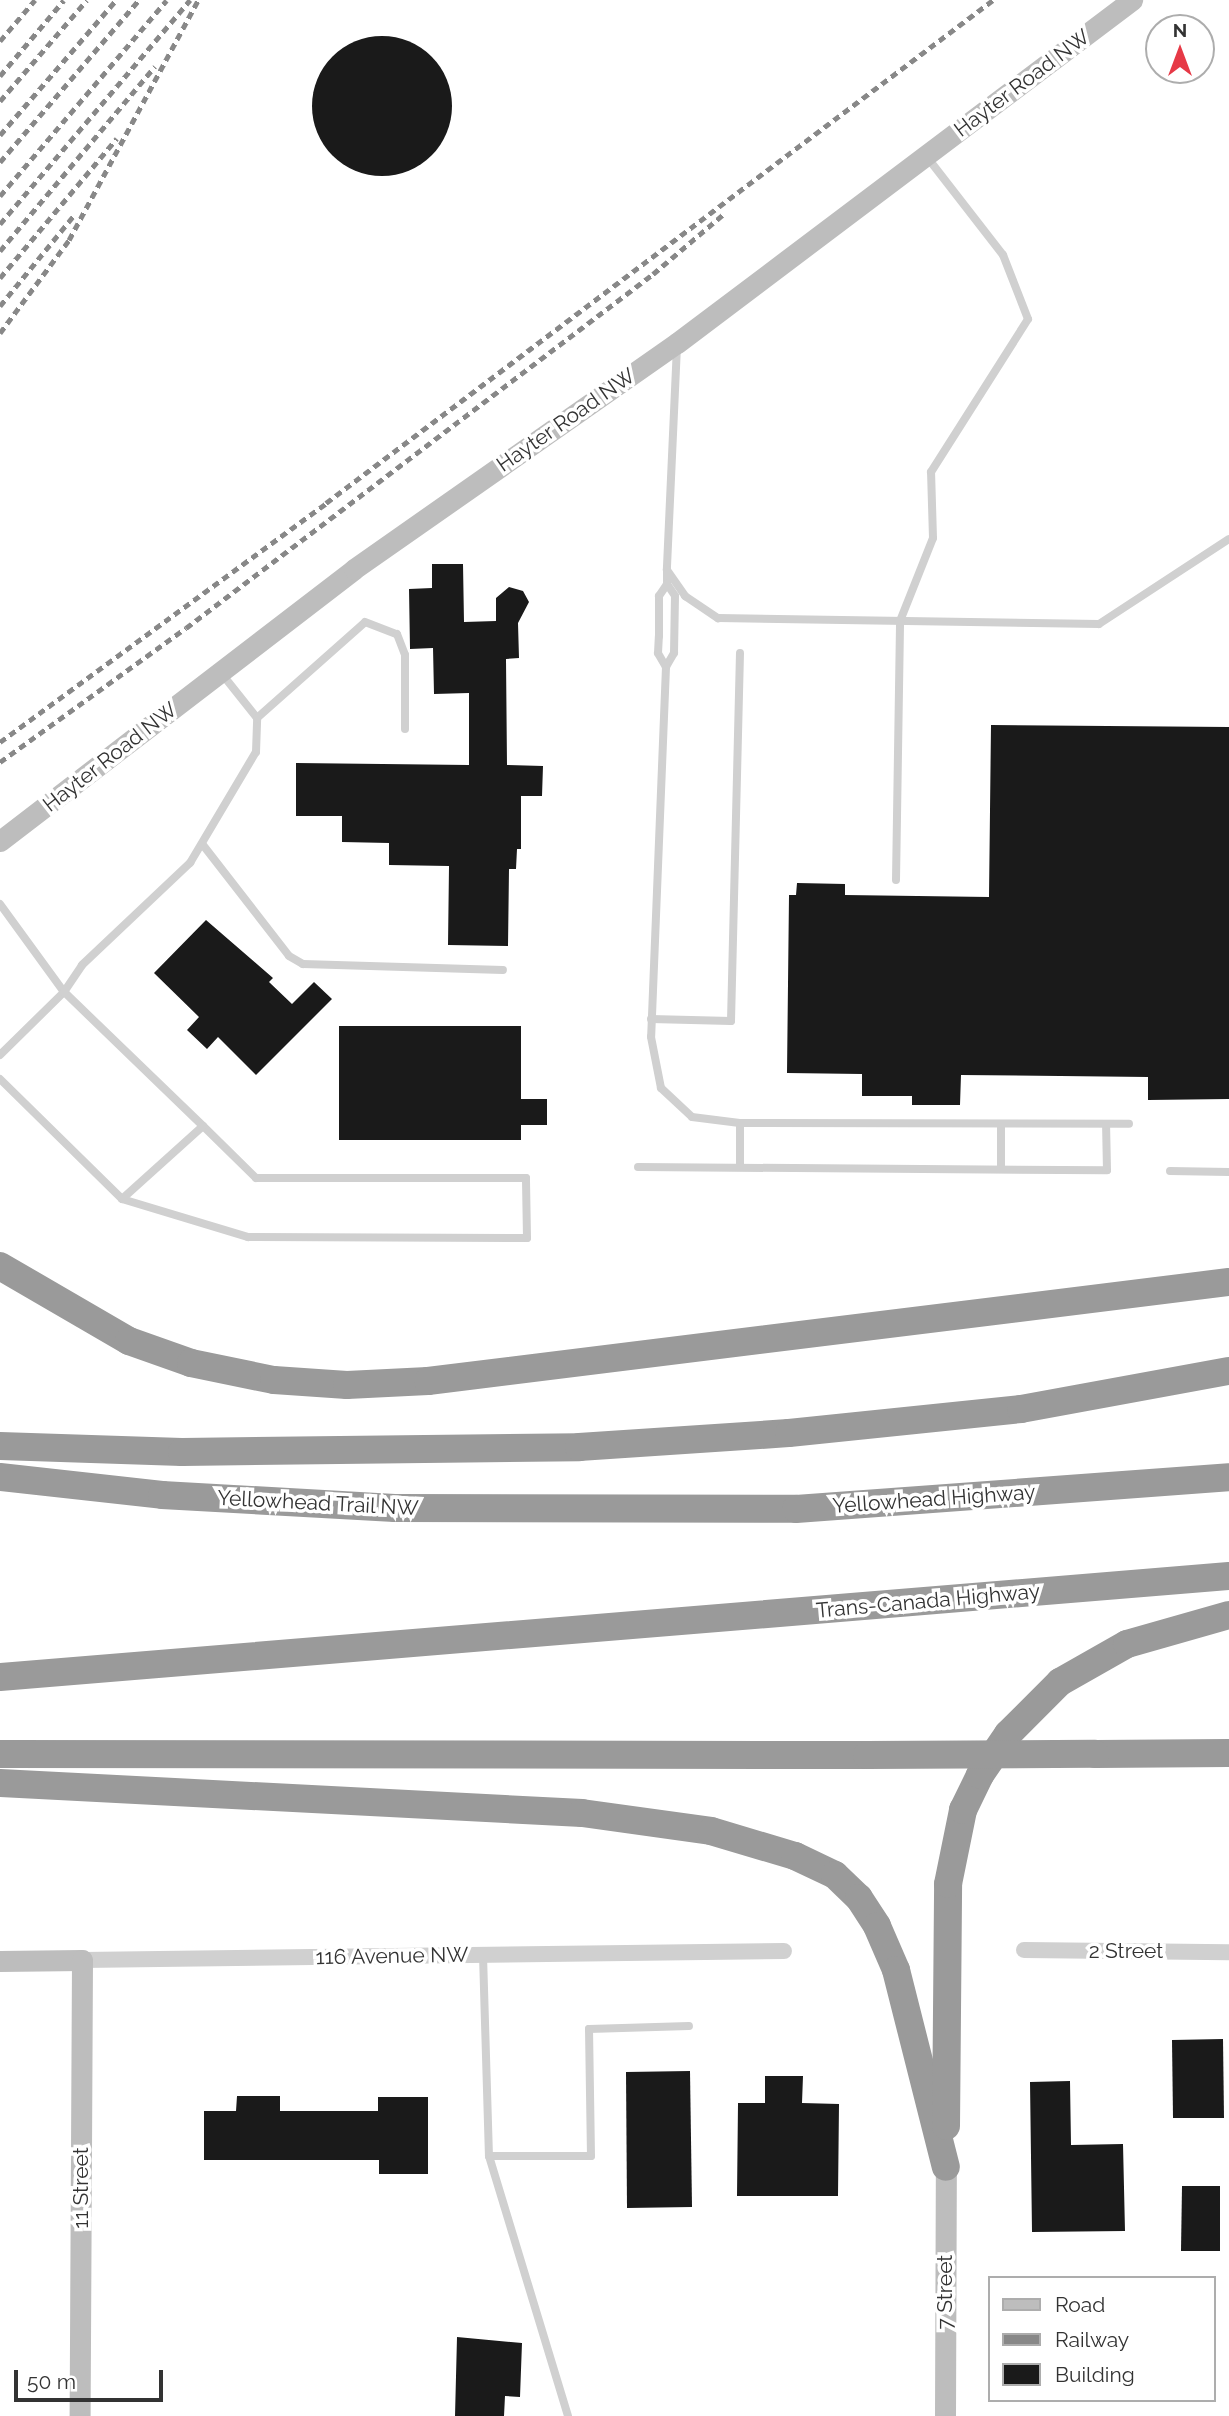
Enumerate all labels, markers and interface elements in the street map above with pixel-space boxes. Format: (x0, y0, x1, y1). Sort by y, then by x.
north arrow (1145, 14, 1215, 84)
text: N (1173, 19, 1187, 41)
street label: Hayter Road NW (949, 24, 1095, 142)
street label: Hayter Road NW (492, 363, 640, 477)
street label: Hayter Road NW (38, 697, 182, 817)
street label: Yellowhead Highway (832, 1479, 1036, 1519)
street label: Yellowhead Trail NW (216, 1485, 420, 1521)
street label: Trans-Canada Highway (815, 1579, 1041, 1623)
street label: 2 Street (1089, 1938, 1163, 1964)
street label: 116 Avenue NW (315, 1942, 469, 1970)
street label: 11 Street (68, 2147, 94, 2229)
street label: 7 Street (932, 2255, 958, 2329)
legend (988, 2276, 1215, 2402)
text: Road (1055, 2292, 1105, 2317)
text: Railway (1055, 2327, 1129, 2352)
scale bar (18, 2356, 166, 2400)
text: Building (1055, 2362, 1135, 2387)
text: 50 m (27, 2369, 76, 2394)

